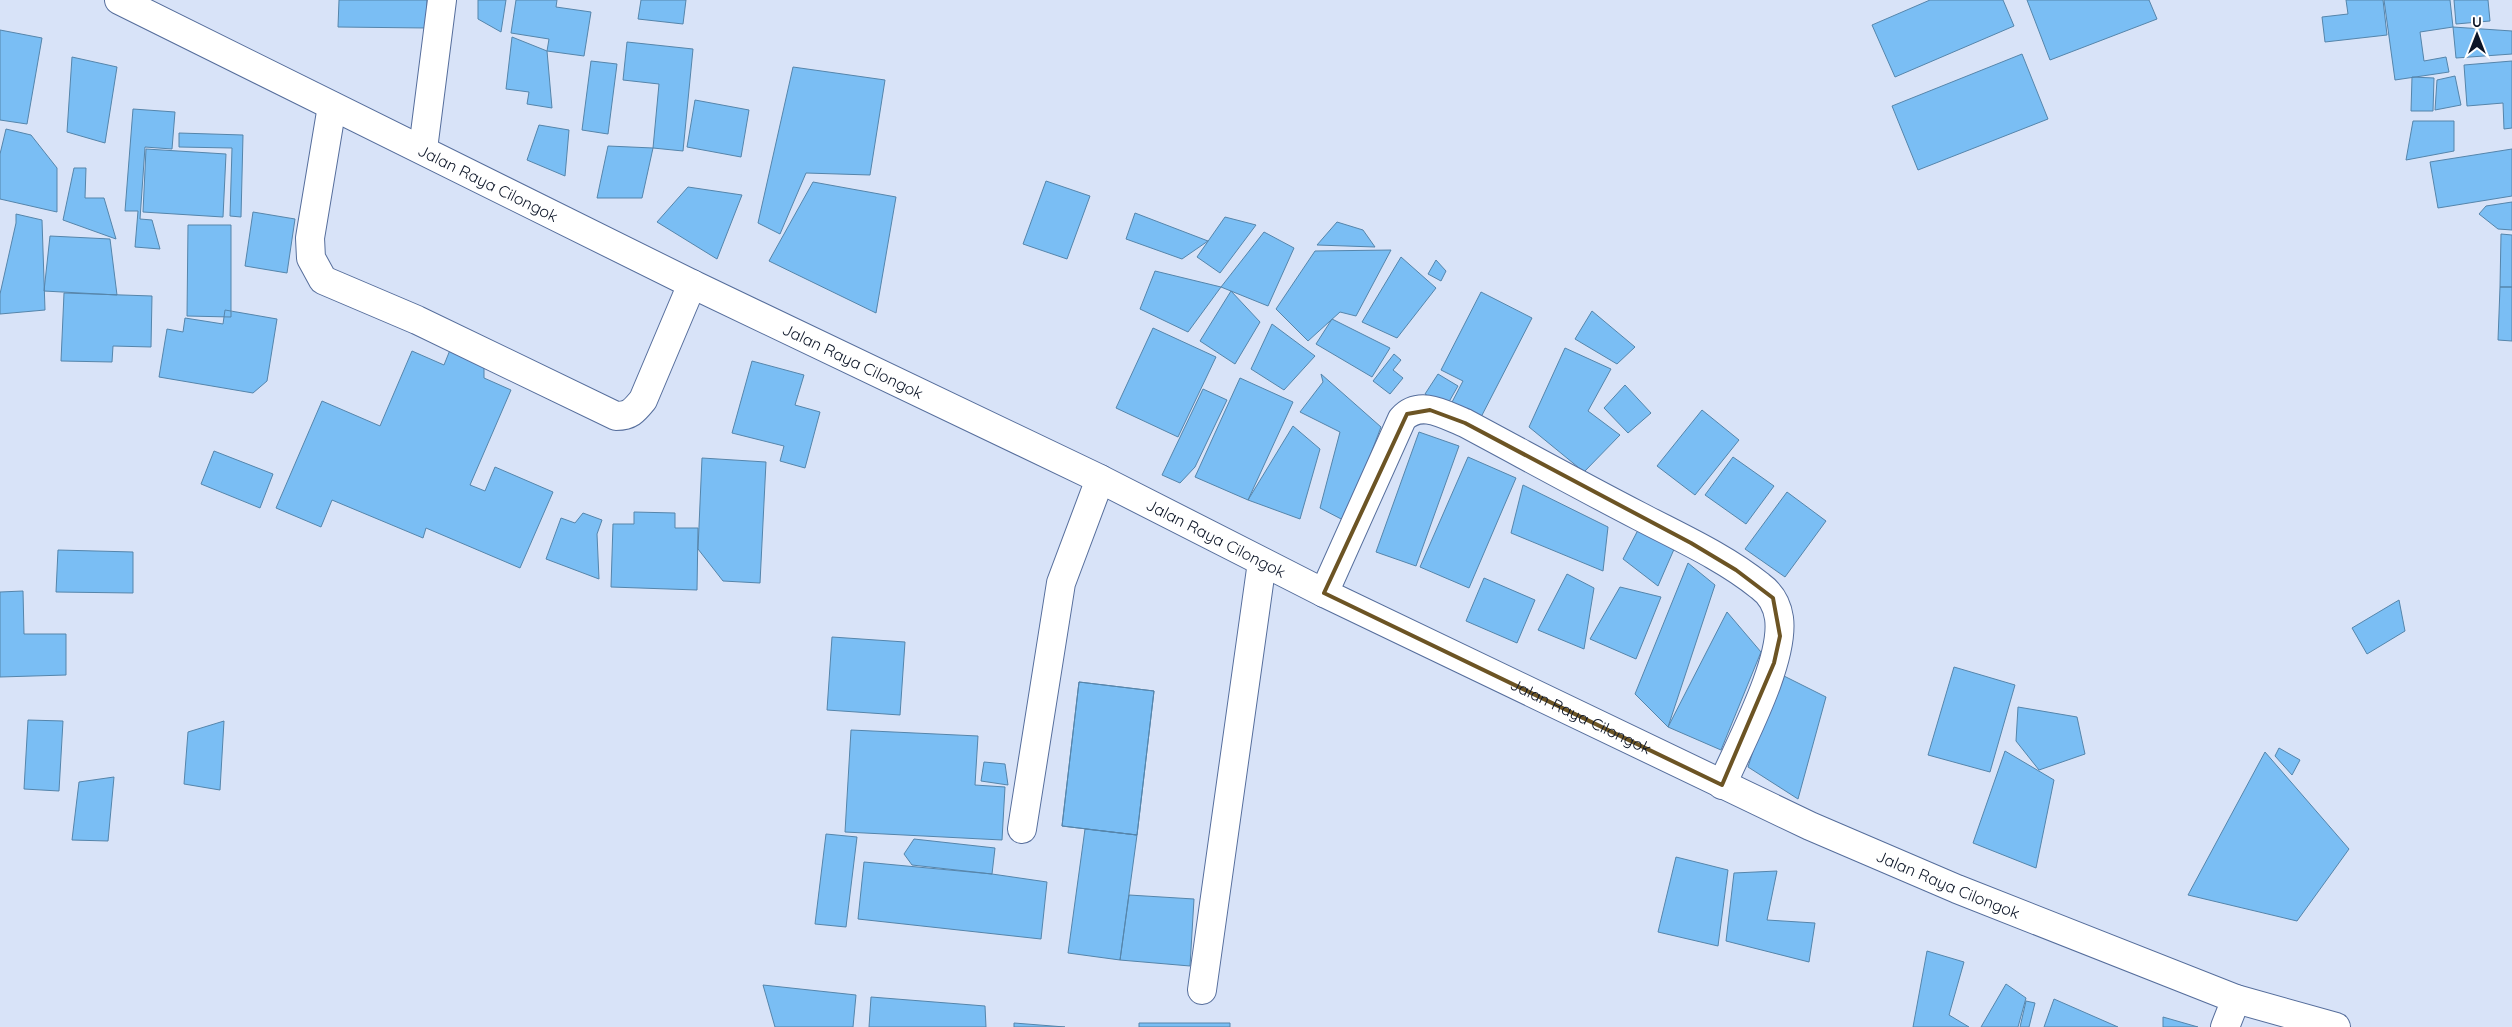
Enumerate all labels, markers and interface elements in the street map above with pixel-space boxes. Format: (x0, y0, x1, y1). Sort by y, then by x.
north arrow (2452, 10, 2502, 60)
text: U (2472, 13, 2482, 31)
street label: Jalan Raya Cilongok (415, 140, 561, 226)
street label: Jalan Raya Cilongok (779, 319, 927, 403)
street label: Jalan Raya Cilongok (1143, 494, 1289, 582)
street label: Jalan Raya Cilongok (1507, 674, 1655, 758)
street label: Jalan Raya Cilongok (1873, 846, 2023, 923)

